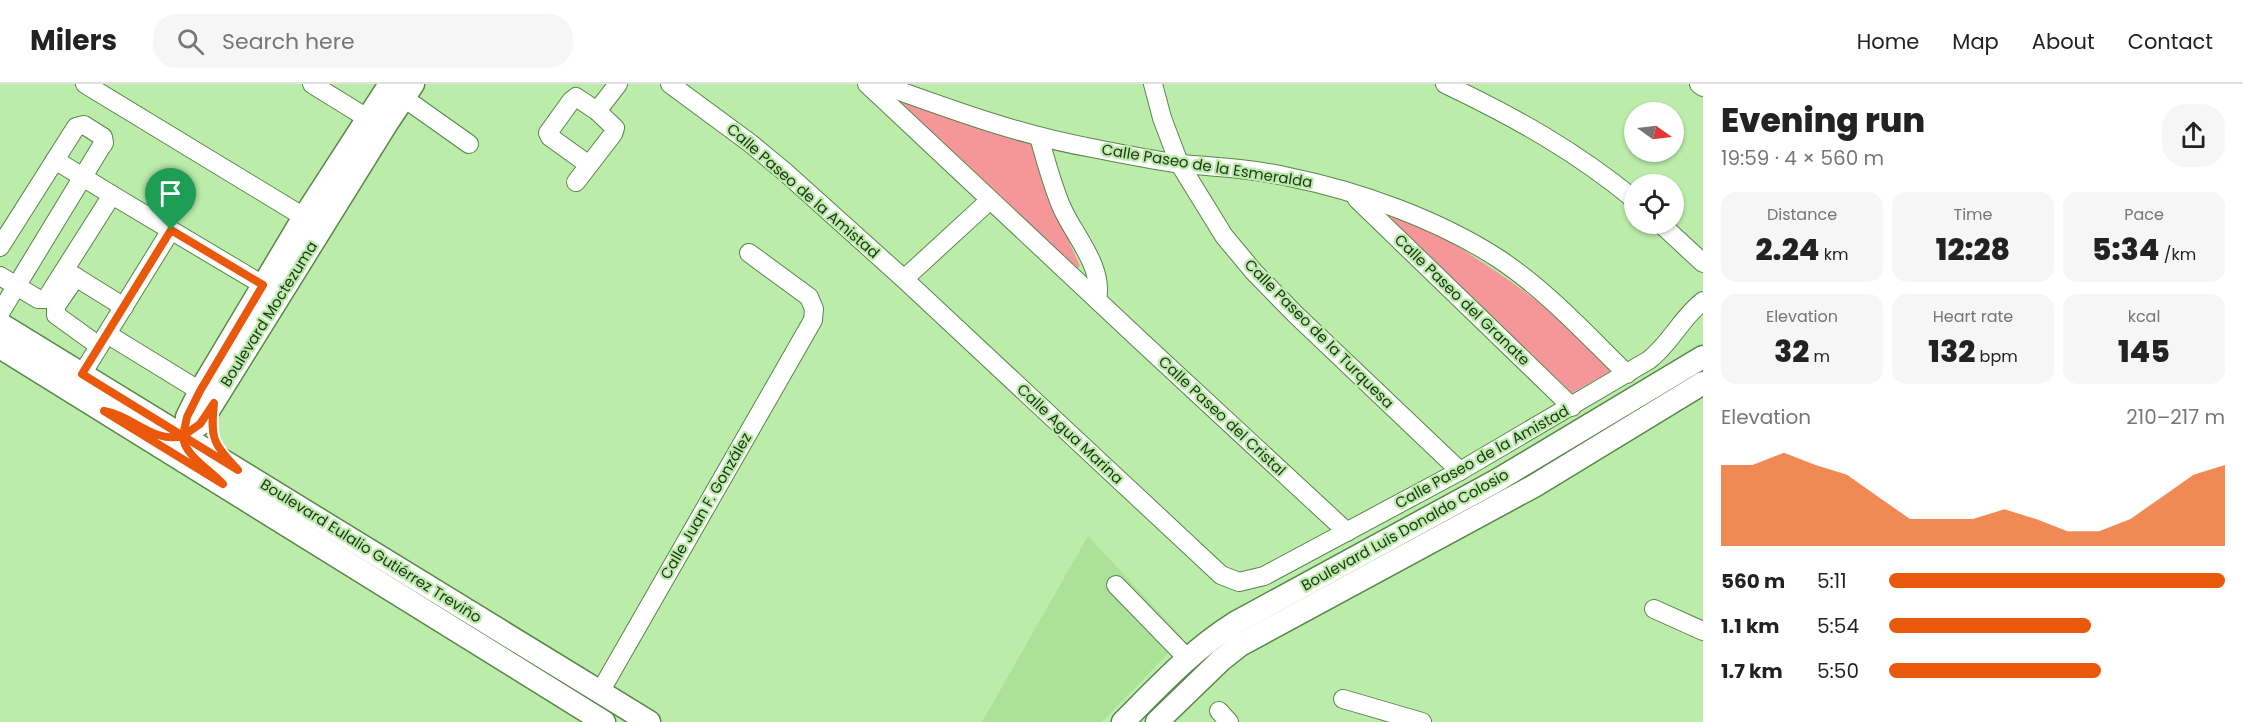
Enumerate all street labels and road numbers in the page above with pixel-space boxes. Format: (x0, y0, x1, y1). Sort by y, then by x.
street label: Calle Paseo de la Amistad (722, 118, 884, 263)
street label: Calle Paseo de la Esmeralda (1100, 138, 1314, 193)
street label: Calle Paseo del Granate (1390, 229, 1535, 370)
street label: Boulevard Moctezuma (215, 237, 322, 391)
street label: Calle Paseo de la Turquesa (1240, 254, 1399, 413)
street label: Calle Paseo del Cristal (1154, 351, 1291, 480)
street label: Calle Agua Marina (1013, 379, 1128, 489)
street label: Calle Paseo de la Amistad (1391, 400, 1573, 513)
street label: Calle Juan F. González (655, 428, 756, 583)
street label: Boulevard Luis Donaldo Colosio (1297, 464, 1512, 596)
street label: Boulevard Eulalio Gutiérrez Treviño (257, 474, 486, 628)

